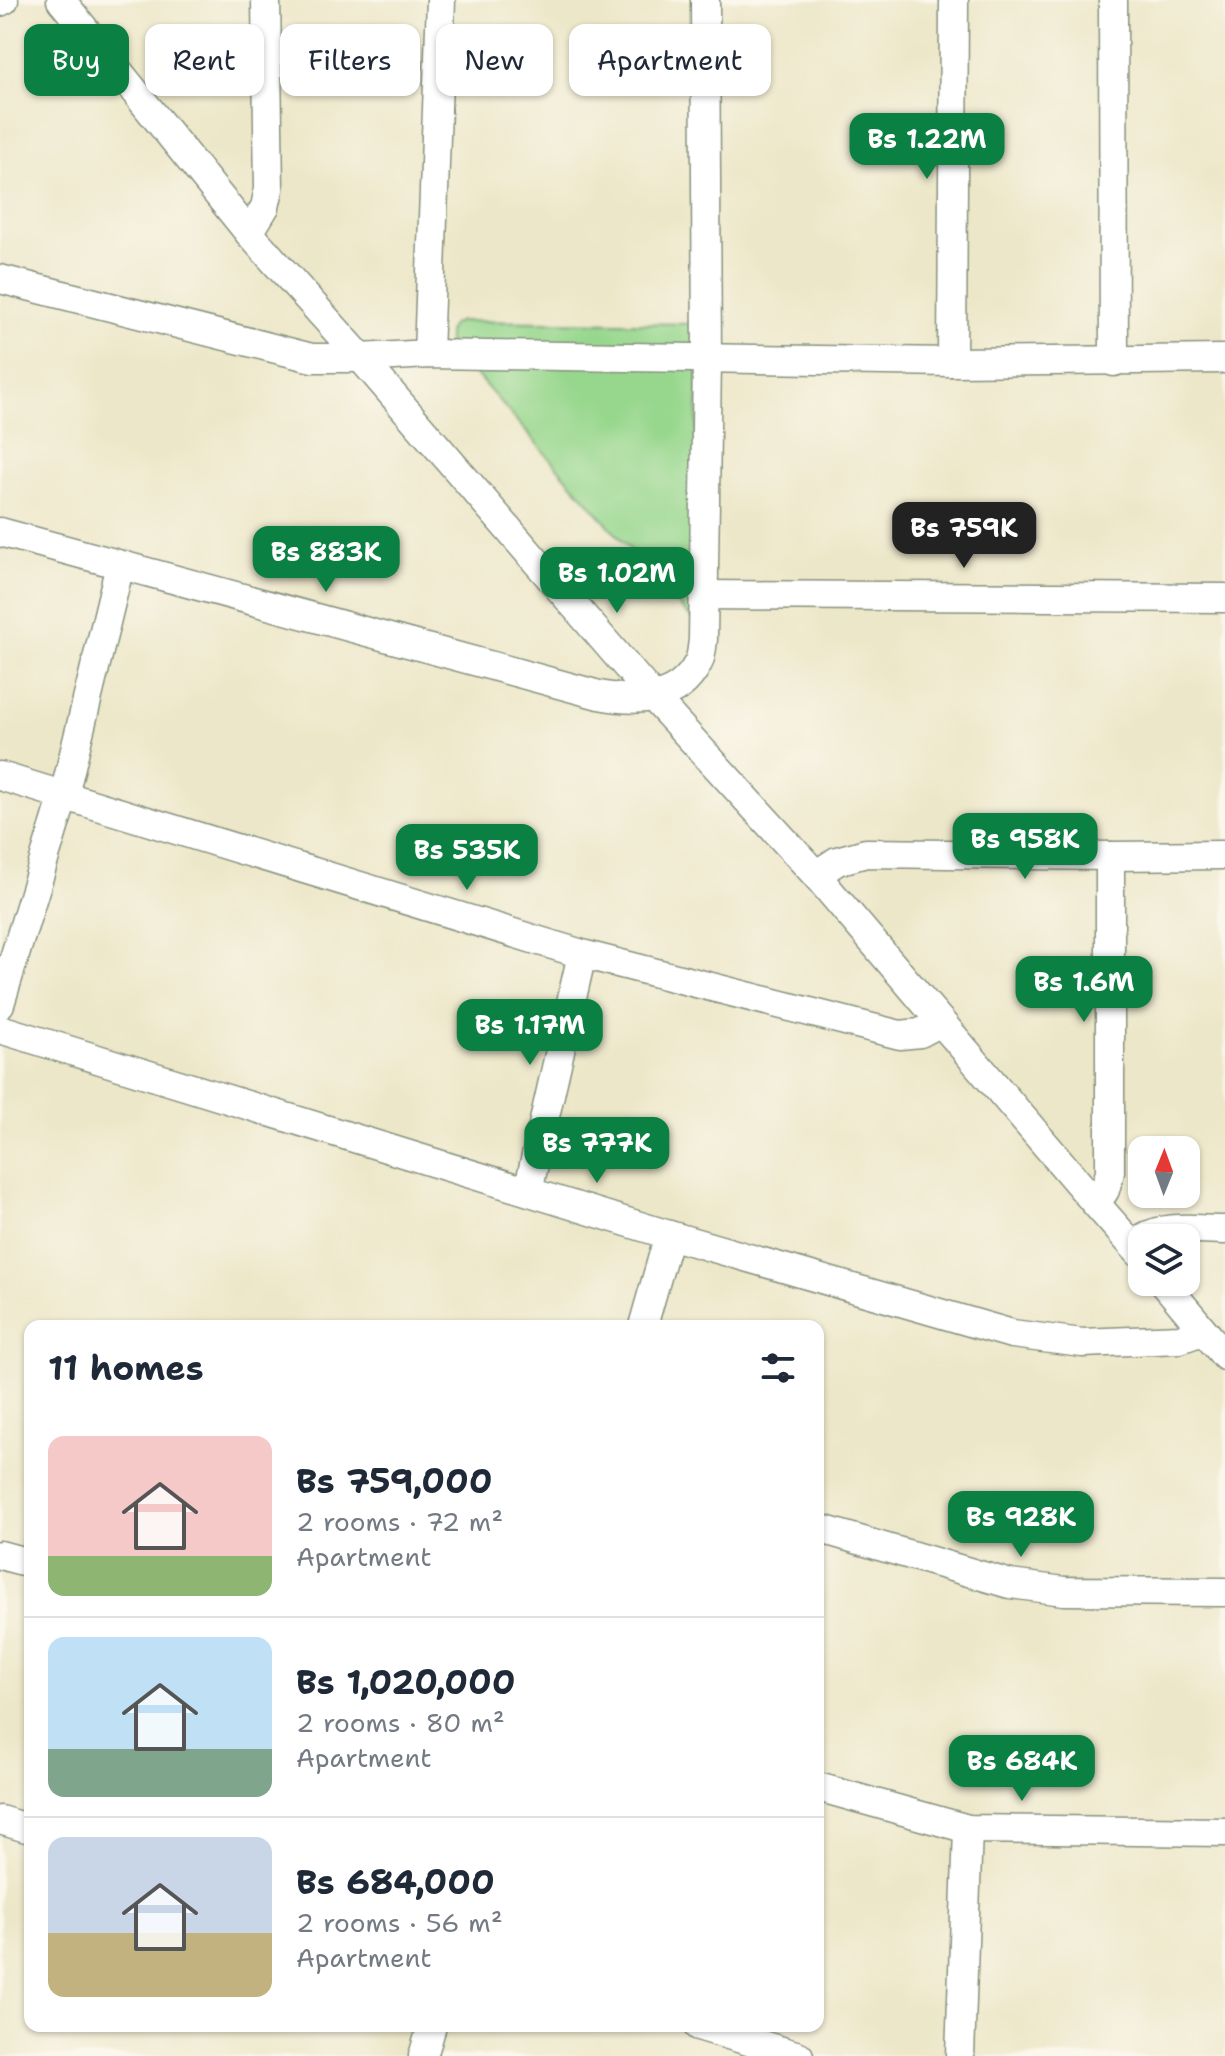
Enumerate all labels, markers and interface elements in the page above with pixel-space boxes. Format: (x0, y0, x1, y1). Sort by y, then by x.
chip: Buy (24, 24, 129, 96)
chip: Rent (145, 24, 264, 96)
chip: Filters (280, 24, 420, 96)
chip: New (436, 24, 553, 96)
chip: Apartment (569, 24, 771, 96)
pin: Bs 1.22M (844, 113, 1010, 181)
text: Bs 1.22M (868, 121, 986, 156)
pin: Bs 759K (890, 502, 1038, 570)
text: Bs 759K (910, 510, 1018, 545)
pin: Bs 883K (252, 526, 400, 594)
text: Bs 883K (271, 534, 381, 569)
pin: Bs 1.02M (534, 547, 700, 615)
text: Bs 1.02M (558, 555, 676, 590)
pin: Bs 958K (951, 813, 1099, 881)
text: Bs 958K (971, 821, 1079, 856)
pin: Bs 535K (393, 824, 541, 892)
text: Bs 535K (414, 832, 520, 867)
pin: Bs 1.6M (1010, 956, 1158, 1024)
text: Bs 1.6M (1034, 964, 1134, 999)
pin: Bs 1.17M (447, 999, 613, 1067)
text: Bs 1.17M (475, 1007, 585, 1042)
pin: Bs 777K (523, 1117, 671, 1185)
text: Bs 777K (542, 1125, 652, 1160)
north arrow (1128, 1136, 1200, 1208)
map controls (1128, 1136, 1200, 1296)
button: layers (1128, 1224, 1200, 1296)
text: 11 homes (48, 1345, 204, 1391)
icon: filters (756, 1346, 800, 1390)
text: Bs 759,000 (296, 1458, 492, 1504)
icon: home (112, 1468, 208, 1564)
pin: Bs 928K (947, 1491, 1095, 1559)
text: Bs 928K (966, 1499, 1076, 1534)
text: 2 rooms · 72 m² (296, 1504, 503, 1539)
text: Apartment (296, 1539, 432, 1574)
text: Bs 1,020,000 (296, 1659, 516, 1705)
icon: home (112, 1669, 208, 1765)
text: 2 rooms · 80 m² (296, 1705, 505, 1740)
pin: Bs 684K (948, 1735, 1096, 1803)
text: Apartment (296, 1740, 432, 1775)
text: Bs 684K (967, 1743, 1077, 1778)
text: Bs 684,000 (296, 1859, 495, 1905)
icon: home (112, 1869, 208, 1965)
text: 2 rooms · 56 m² (296, 1905, 503, 1940)
text: Apartment (296, 1940, 432, 1975)

